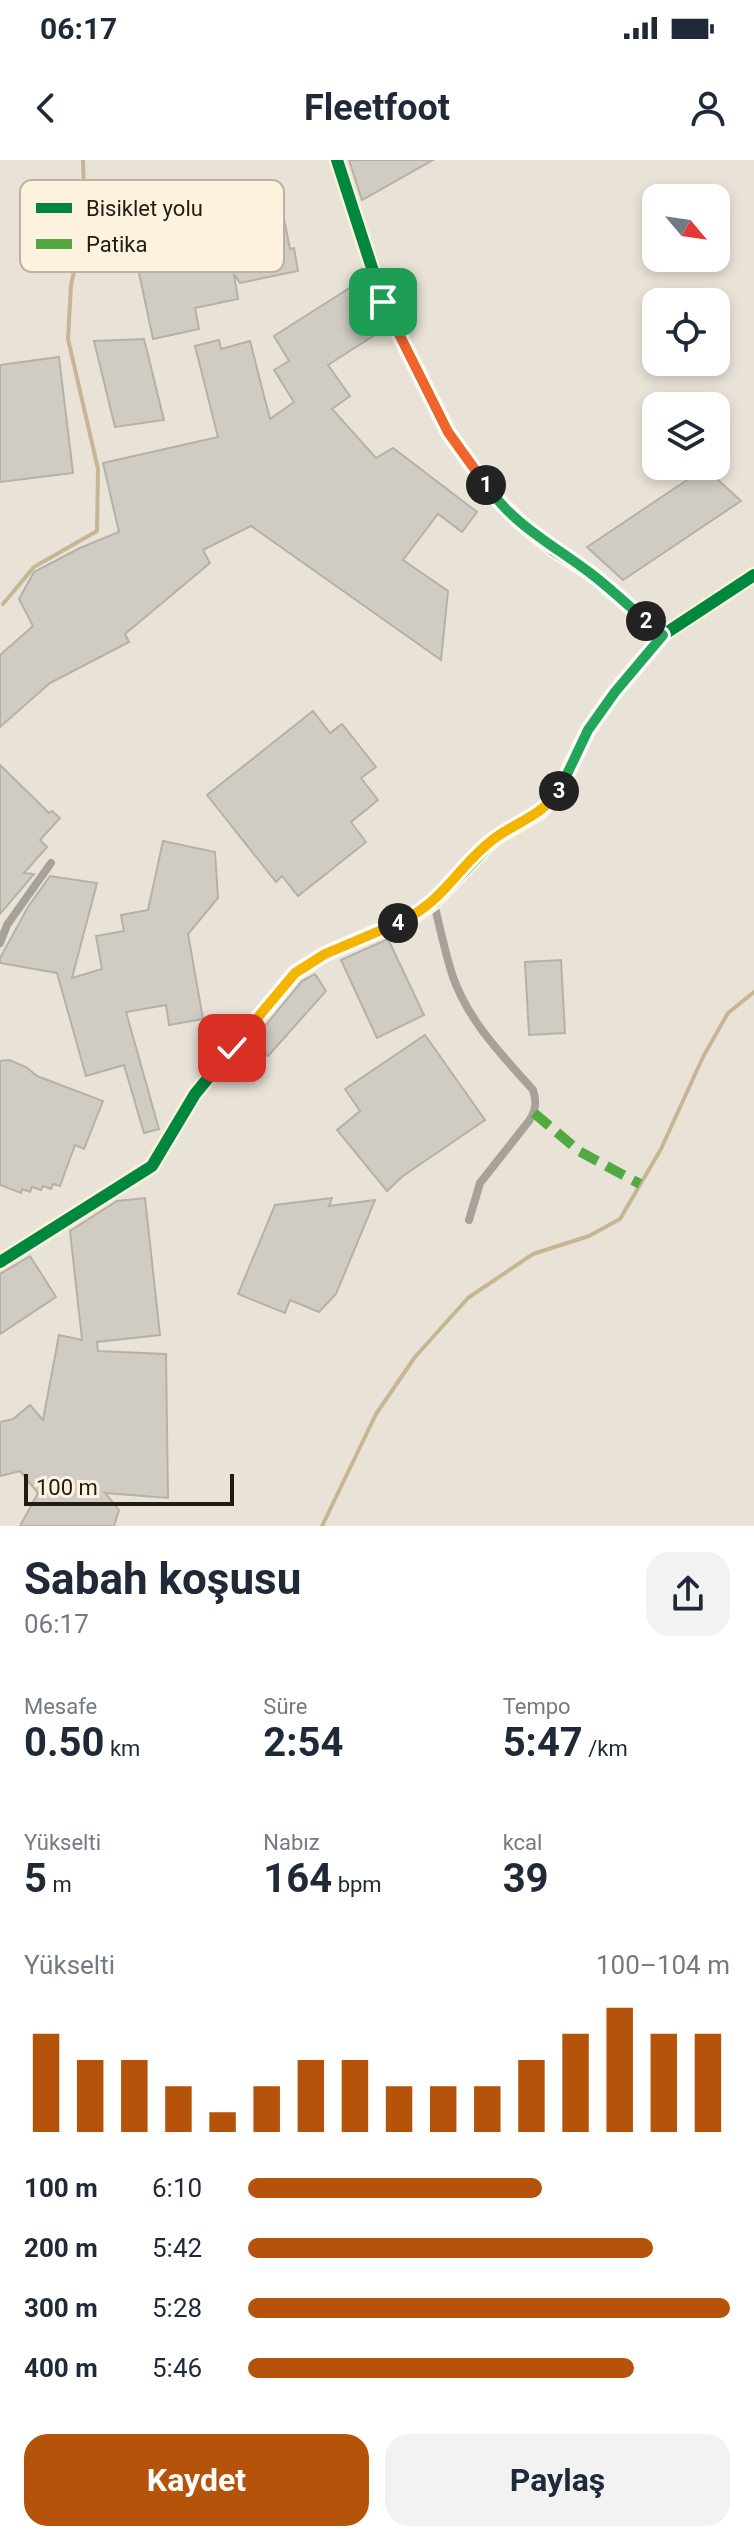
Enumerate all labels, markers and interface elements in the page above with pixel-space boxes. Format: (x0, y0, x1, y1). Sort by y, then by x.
text: 06:17 (40, 11, 117, 46)
icon: back (24, 86, 68, 130)
icon: person (686, 86, 730, 130)
text: Fleetfoot (304, 87, 450, 129)
legend (20, 180, 284, 272)
north arrow (642, 184, 730, 272)
map controls (642, 184, 730, 480)
text: Bisiklet yolu (86, 196, 203, 221)
text: Patika (86, 232, 147, 257)
pin (349, 268, 417, 336)
icon: arrive (361, 280, 405, 324)
button: locate (642, 288, 730, 376)
button: layers (642, 392, 730, 480)
pin: 1 (466, 465, 506, 505)
text: 1 (480, 472, 492, 497)
pin: 2 (626, 601, 666, 641)
text: 2 (640, 608, 652, 633)
pin: 3 (539, 771, 579, 811)
text: 3 (553, 778, 565, 803)
pin: 4 (378, 903, 418, 943)
text: 4 (392, 910, 404, 935)
pin (198, 1014, 266, 1082)
icon: check (210, 1026, 254, 1070)
scale bar (24, 1470, 234, 1506)
text: 100 m (36, 1475, 98, 1500)
button: share (646, 1552, 730, 1636)
text: Sabah koşusu (24, 1553, 301, 1605)
text: 06:17 (24, 1609, 89, 1639)
text: Mesafe (24, 1694, 97, 1719)
text: Süre (263, 1694, 307, 1719)
text: Tempo (503, 1694, 571, 1719)
text: 0.50 (24, 1719, 104, 1766)
text: 2:54 (263, 1719, 343, 1766)
text: 5:47 (503, 1719, 583, 1766)
text: km (104, 1736, 140, 1761)
text: /km (583, 1736, 628, 1761)
text: Yükselti (24, 1830, 101, 1855)
text: Nabız (263, 1830, 320, 1855)
text: kcal (503, 1830, 542, 1855)
text: 5 (24, 1855, 47, 1902)
text: 164 (263, 1855, 332, 1902)
text: 39 (503, 1855, 549, 1902)
text: m (47, 1872, 72, 1897)
text: bpm (332, 1872, 382, 1897)
text: Yükselti (24, 1950, 115, 1980)
text: 100–104 m (596, 1950, 730, 1980)
text: 100 m (24, 2173, 98, 2203)
text: 6:10 (152, 2173, 202, 2203)
text: 200 m (24, 2233, 98, 2263)
text: 5:42 (152, 2233, 202, 2263)
text: 300 m (24, 2293, 98, 2323)
text: 5:28 (152, 2293, 202, 2323)
text: 400 m (24, 2353, 98, 2383)
text: 5:46 (152, 2353, 202, 2383)
button: Kaydet (24, 2434, 369, 2526)
button: Paylaş (385, 2434, 730, 2526)

